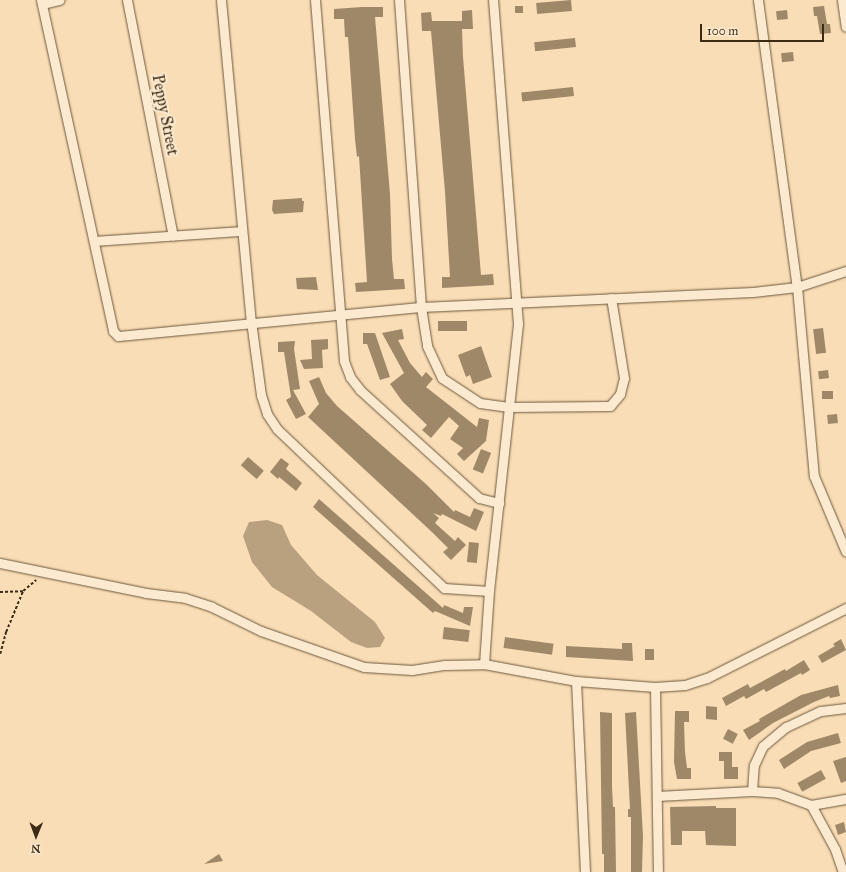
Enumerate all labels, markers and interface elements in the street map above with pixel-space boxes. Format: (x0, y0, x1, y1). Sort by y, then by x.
scale bar (702, 16, 826, 42)
text: 100 m (707, 24, 738, 38)
street label: Peppy Street (148, 73, 182, 157)
north arrow (16, 816, 56, 856)
text: N (31, 842, 41, 855)

